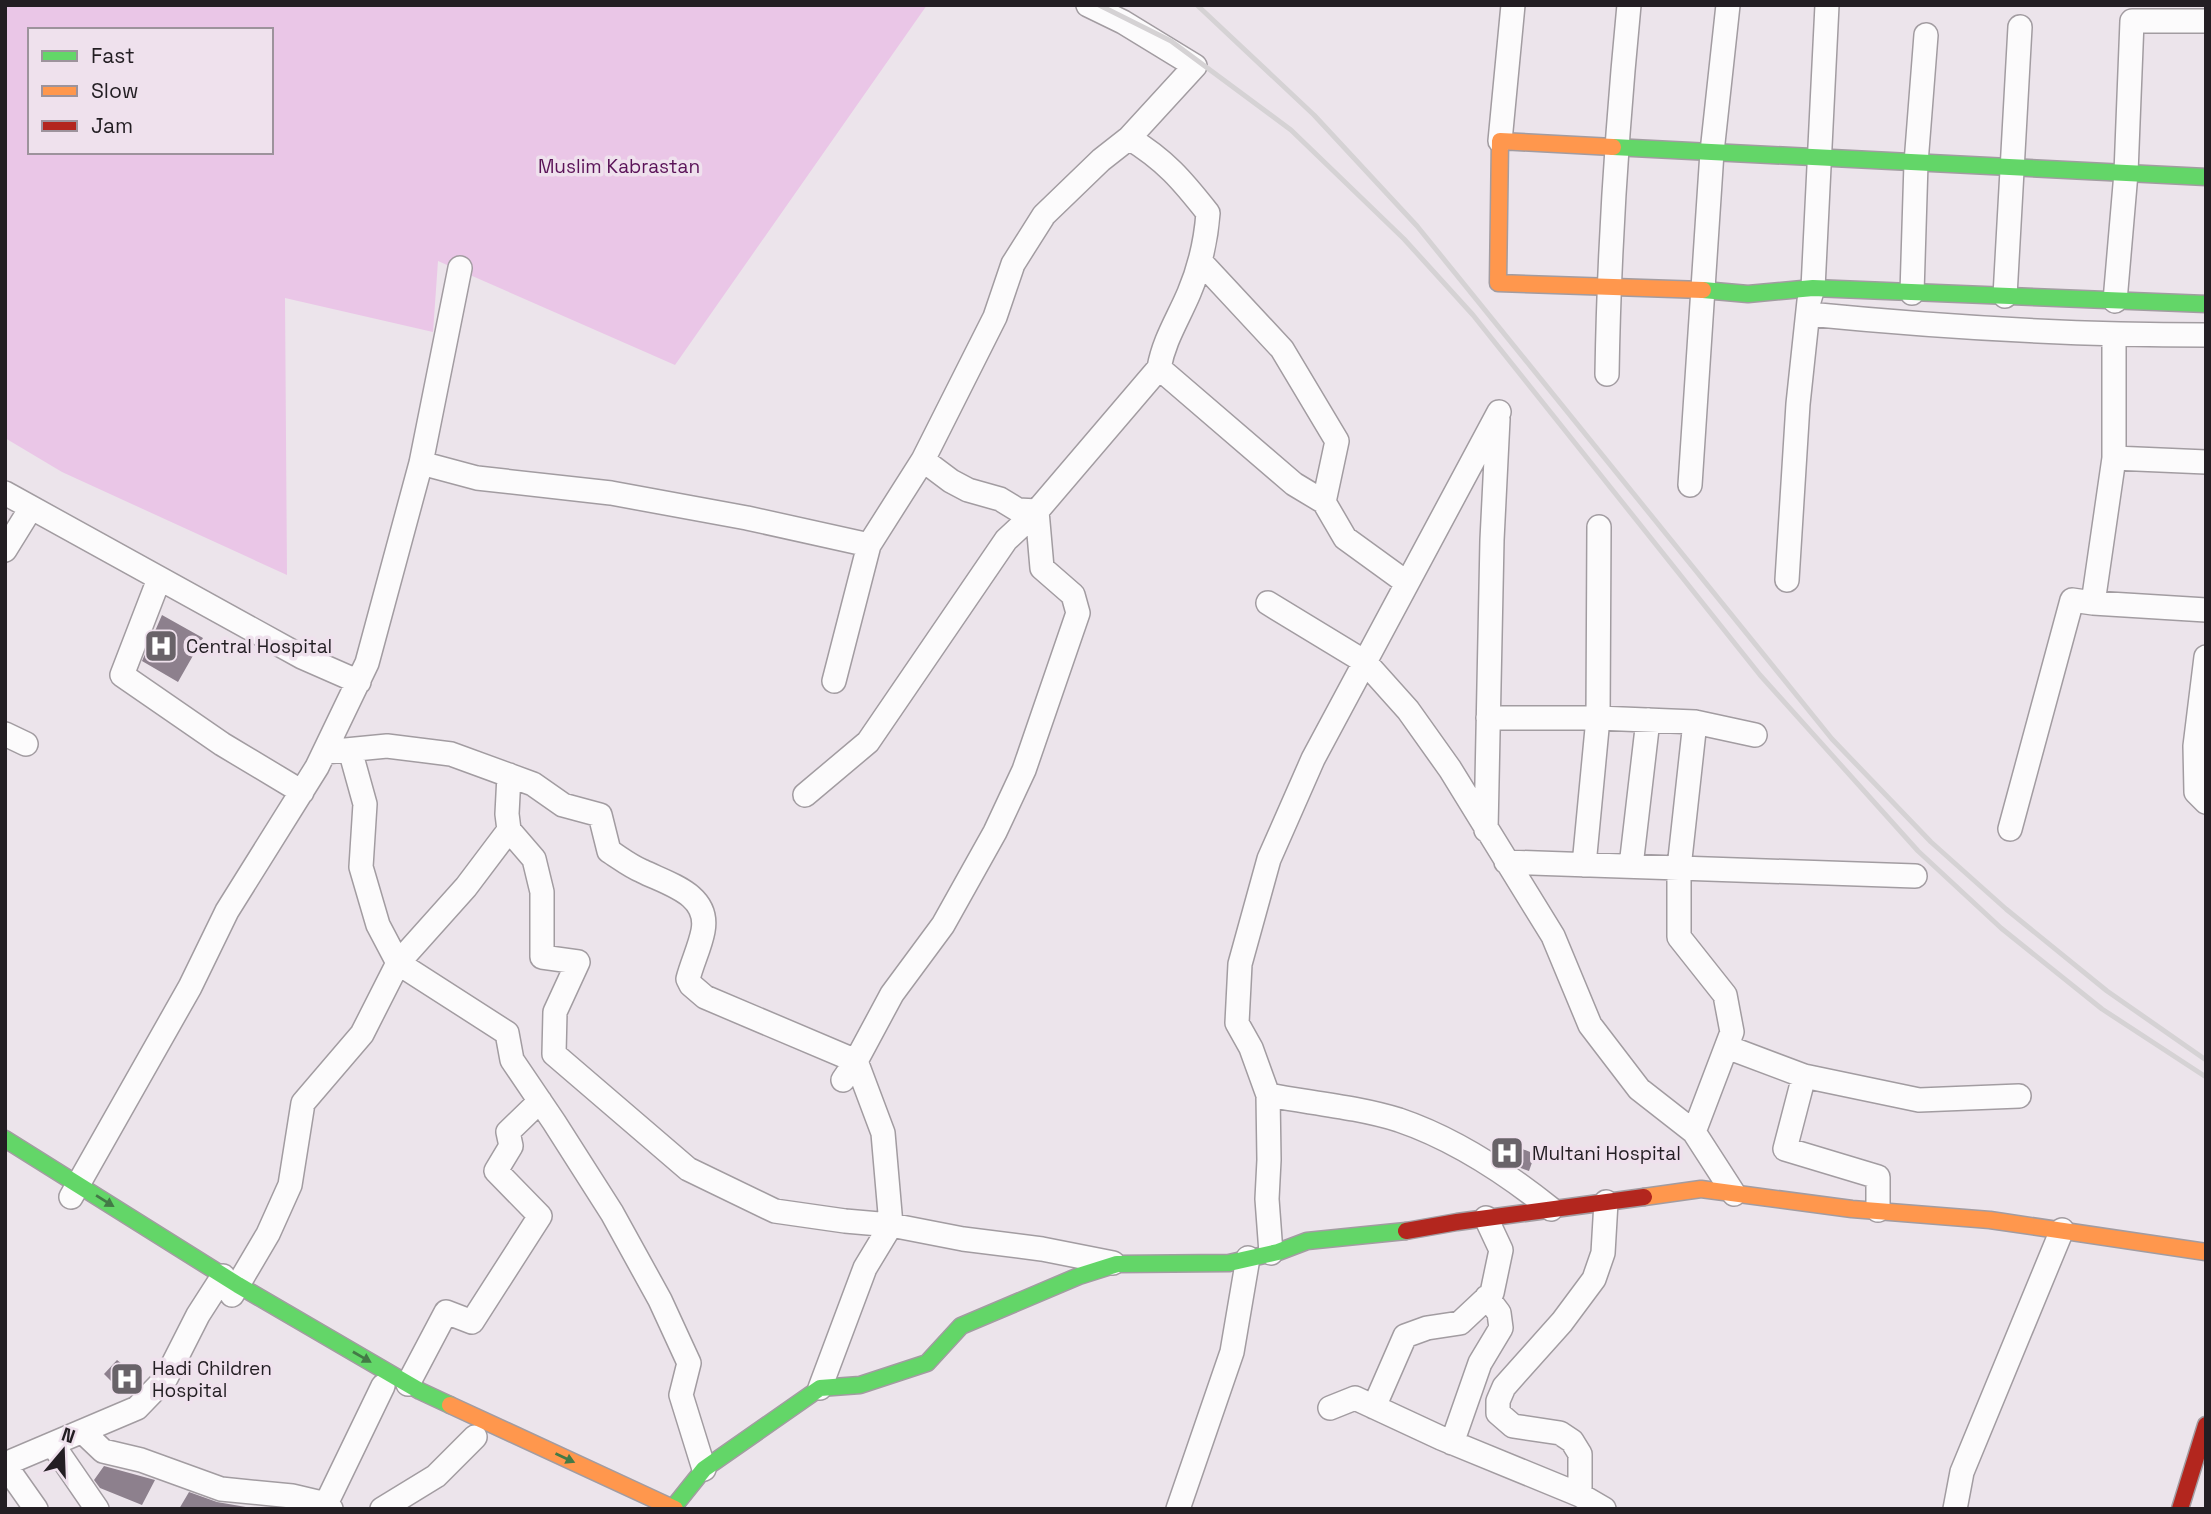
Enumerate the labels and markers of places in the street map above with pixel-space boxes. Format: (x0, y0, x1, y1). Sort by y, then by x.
hospital icon: Central Hospital (142, 627, 180, 665)
place label: Central Hospital (186, 634, 332, 659)
hospital icon: Multani Hospital (1488, 1134, 1526, 1172)
place label: Multani Hospital (1532, 1141, 1681, 1166)
place label: Hadi Children Hospital (152, 1356, 272, 1403)
hospital icon: Hadi Children Hospital (108, 1360, 146, 1398)

